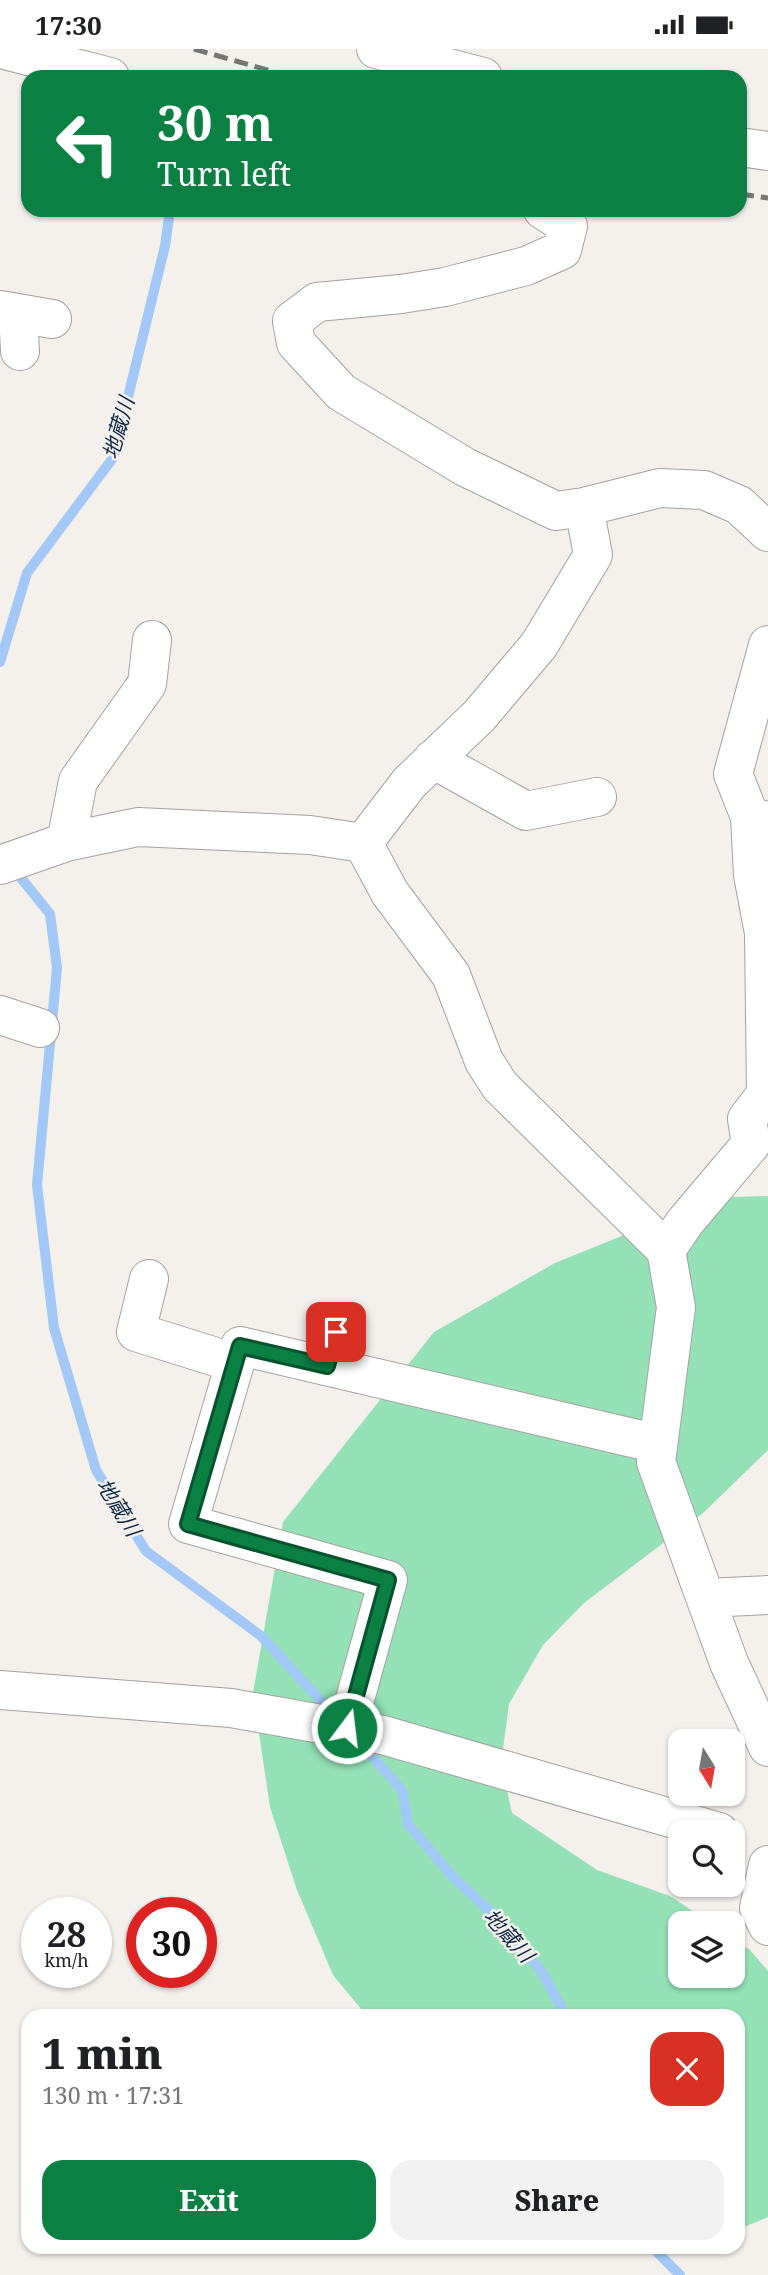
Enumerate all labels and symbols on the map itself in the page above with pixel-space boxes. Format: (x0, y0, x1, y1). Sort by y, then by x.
water label: 地蔵川 (96, 392, 141, 462)
pin (306, 1302, 366, 1362)
water label: 地蔵川 (90, 1473, 149, 1543)
position arrow (310, 1691, 384, 1765)
north arrow (668, 1729, 746, 1806)
speed limit sign: 30 (126, 1897, 217, 1988)
water label: 地蔵川 (478, 1902, 542, 1969)

